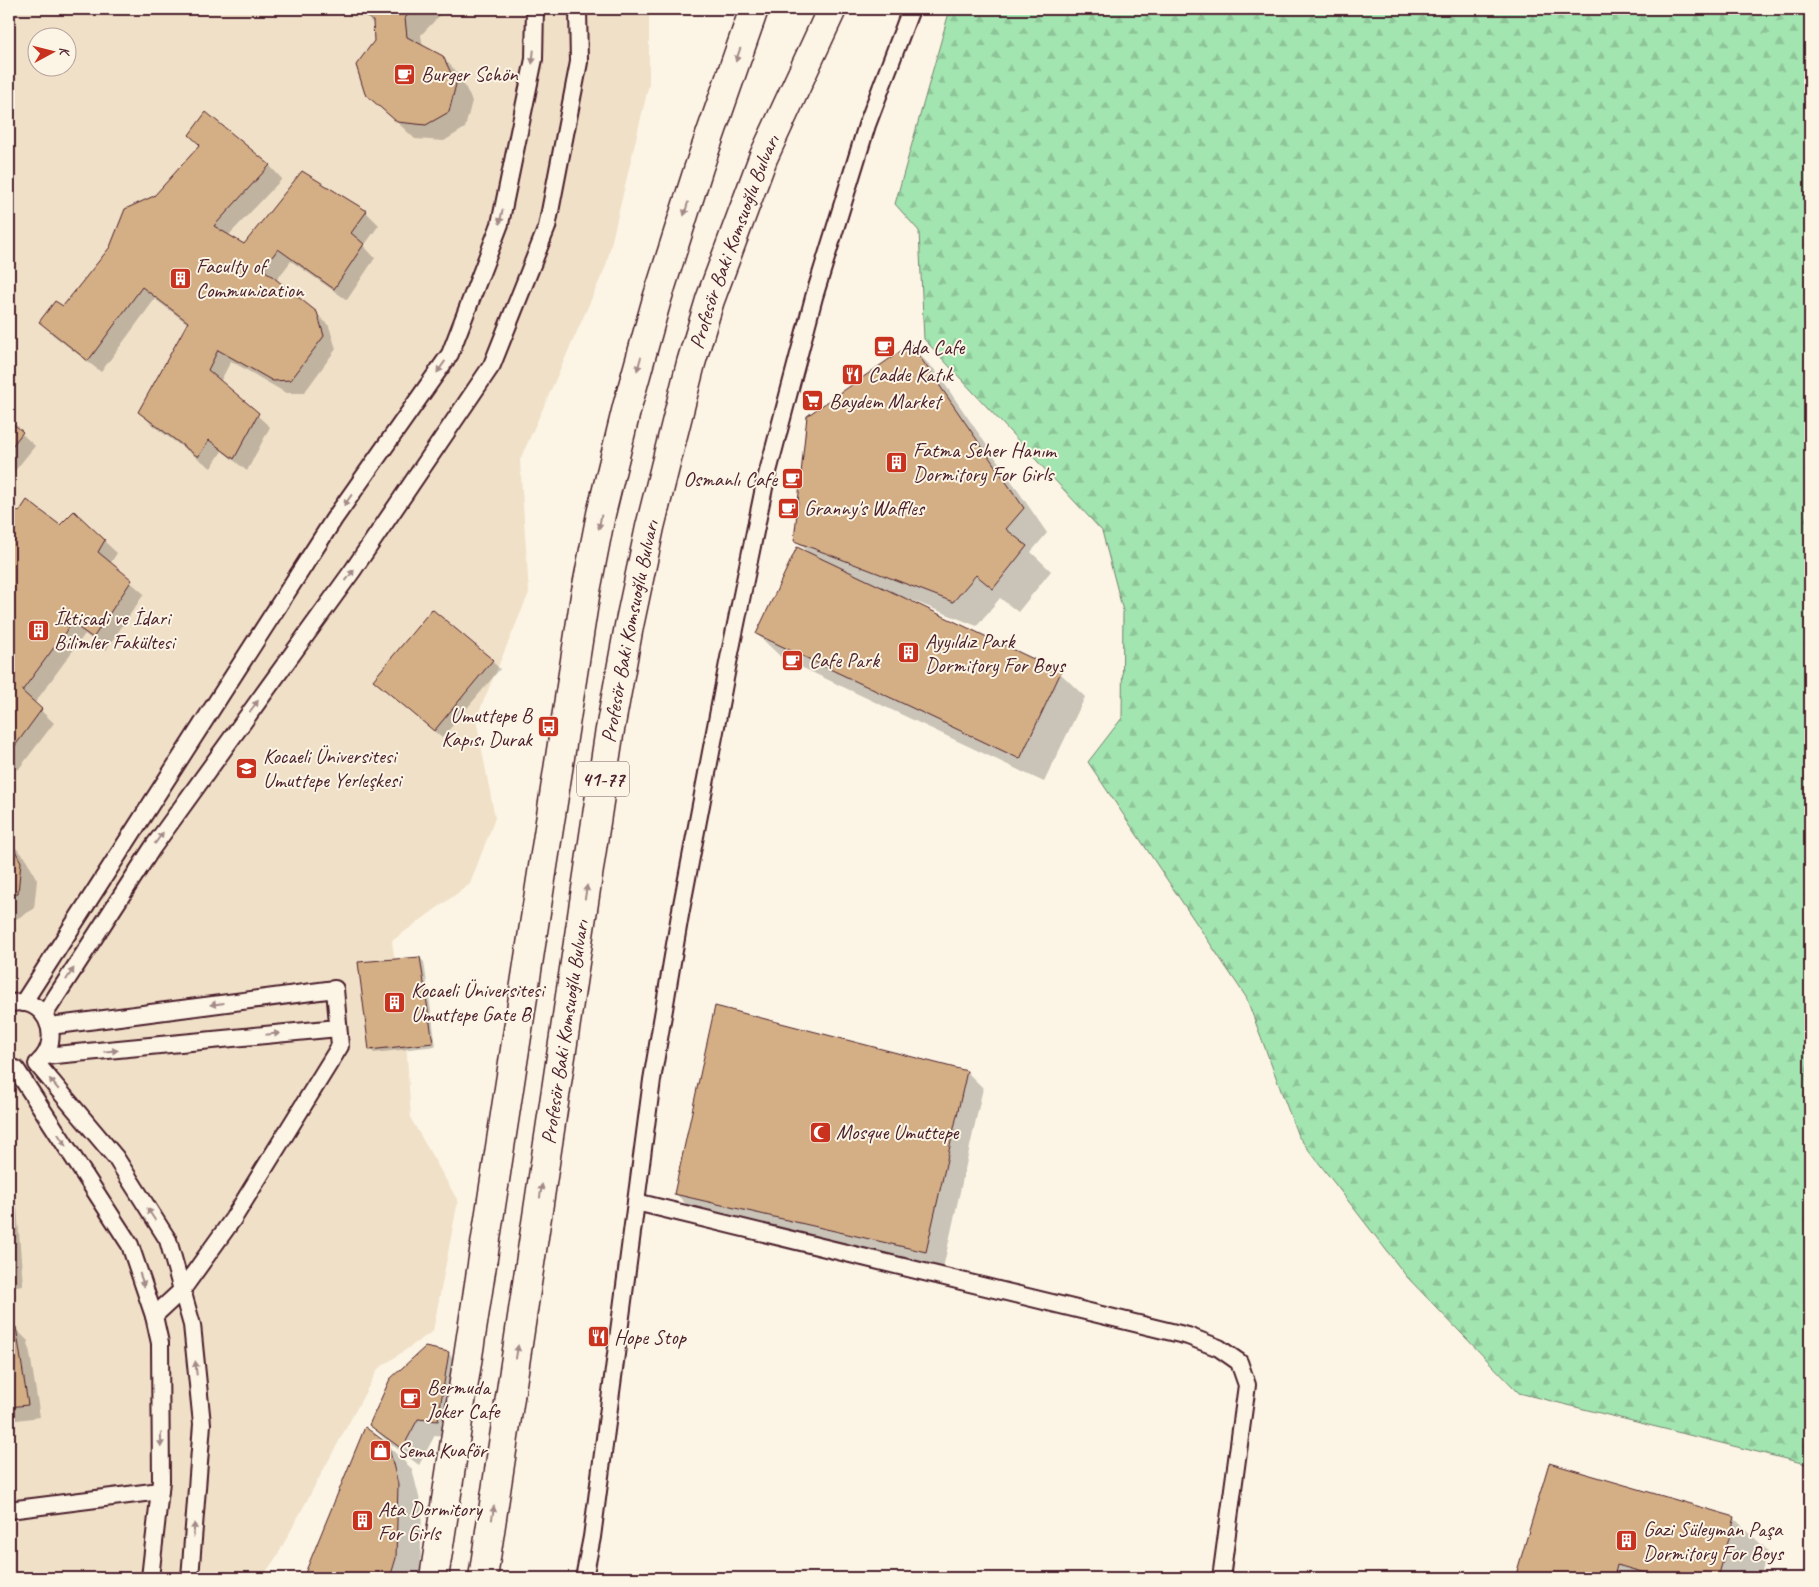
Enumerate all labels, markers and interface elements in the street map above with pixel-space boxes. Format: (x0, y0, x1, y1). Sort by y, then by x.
north arrow (28, 28, 78, 78)
text: K (56, 46, 74, 58)
one-way arrow (733, 48, 741, 63)
one-way arrow (529, 50, 537, 66)
place label: Burger Schön (421, 61, 518, 87)
cafe icon: Burger Schön (393, 62, 417, 86)
street label: Profesör Baki Komsuoğlu Bulvarı (683, 129, 785, 352)
one-way arrow (681, 201, 689, 216)
one-way arrow (497, 209, 505, 224)
place label: Faculty of Communication (196, 253, 305, 303)
building icon: Faculty of Communication (168, 266, 192, 290)
place label: Ada Cafe (900, 334, 965, 360)
cafe icon: Ada Cafe (872, 335, 896, 359)
one-way arrow (635, 357, 643, 372)
one-way arrow (436, 360, 446, 374)
place label: Cadde Katık (868, 361, 955, 387)
restaurant icon: Cadde Katık (840, 362, 864, 386)
place label: Baydem Market (829, 388, 944, 414)
supermarket icon: Baydem Market (801, 389, 825, 413)
place label: Fatma Seher Hanım Dormitory For Girls (913, 437, 1058, 487)
building icon: Fatma Seher Hanım Dormitory For Girls (885, 450, 909, 474)
place label: Osmanlı Cafe (683, 466, 778, 492)
cafe icon: Osmanlı Cafe (781, 467, 805, 491)
one-way arrow (343, 493, 353, 507)
place label: Granny's Waffles (804, 495, 926, 521)
cafe icon: Granny's Waffles (776, 496, 800, 520)
one-way arrow (595, 514, 603, 530)
street label: Profesör Baki Komsuoğlu Bulvarı (595, 516, 665, 744)
one-way arrow (345, 568, 355, 581)
place label: İktisadi ve İdari Bilimler Fakültesi (54, 605, 177, 655)
building icon: İktisadi ve İdari Bilimler Fakültesi (26, 618, 50, 642)
place label: Ayyıldız Park Dormitory For Boys (925, 628, 1067, 678)
building icon: Ayyıldız Park Dormitory For Boys (897, 641, 921, 665)
place label: Cafe Park (809, 647, 880, 673)
cafe icon: Cafe Park (781, 648, 805, 672)
one-way arrow (249, 700, 260, 713)
place label: Umuttepe B Kapısı Durak (442, 702, 534, 752)
bus stop icon: Umuttepe B Kapısı Durak (536, 715, 560, 739)
place label: Kocaeli Üniversitesi Umuttepe Yerleşkesi (263, 743, 404, 793)
school or university icon: Kocaeli Üniversitesi Umuttepe Yerleşkesi (235, 756, 259, 780)
road number: 41-77 (577, 762, 629, 796)
one-way arrow (154, 831, 164, 845)
one-way arrow (582, 884, 590, 900)
street label: Profesör Baki Komsuoğlu Bulvarı (535, 917, 594, 1146)
one-way arrow (65, 967, 75, 980)
place label: Kocaeli Üniversitesi Umuttepe Gate B (411, 977, 547, 1027)
building icon: Kocaeli Üniversitesi Umuttepe Gate B (383, 990, 407, 1014)
one-way arrow (209, 1001, 225, 1009)
one-way arrow (265, 1030, 281, 1038)
one-way arrow (104, 1047, 120, 1055)
one-way arrow (48, 1078, 59, 1091)
place label: Mosque Umuttepe (836, 1119, 960, 1145)
mosque icon: Mosque Umuttepe (808, 1120, 832, 1144)
one-way arrow (57, 1133, 66, 1146)
one-way arrow (537, 1183, 545, 1199)
one-way arrow (146, 1207, 156, 1220)
one-way arrow (138, 1273, 146, 1288)
place label: Hope Stop (614, 1324, 688, 1350)
restaurant icon: Hope Stop (586, 1325, 610, 1349)
one-way arrow (513, 1344, 521, 1360)
one-way arrow (192, 1359, 200, 1375)
place label: Bermuda Joker Cafe (426, 1374, 502, 1424)
cafe icon: Bermuda Joker Cafe (399, 1387, 423, 1411)
one-way arrow (157, 1432, 165, 1448)
place label: Sema Kuaför (397, 1437, 489, 1463)
shop icon: Sema Kuaför (369, 1438, 393, 1462)
place label: Ata Dormitory For Girls (378, 1496, 483, 1546)
one-way arrow (489, 1504, 497, 1520)
building icon: Ata Dormitory For Girls (350, 1509, 374, 1533)
place label: Gazi Süleyman Paşa Dormitory For Boys (1643, 1516, 1785, 1566)
one-way arrow (190, 1521, 198, 1537)
building icon: Gazi Süleyman Paşa Dormitory For Boys (1615, 1529, 1639, 1553)

